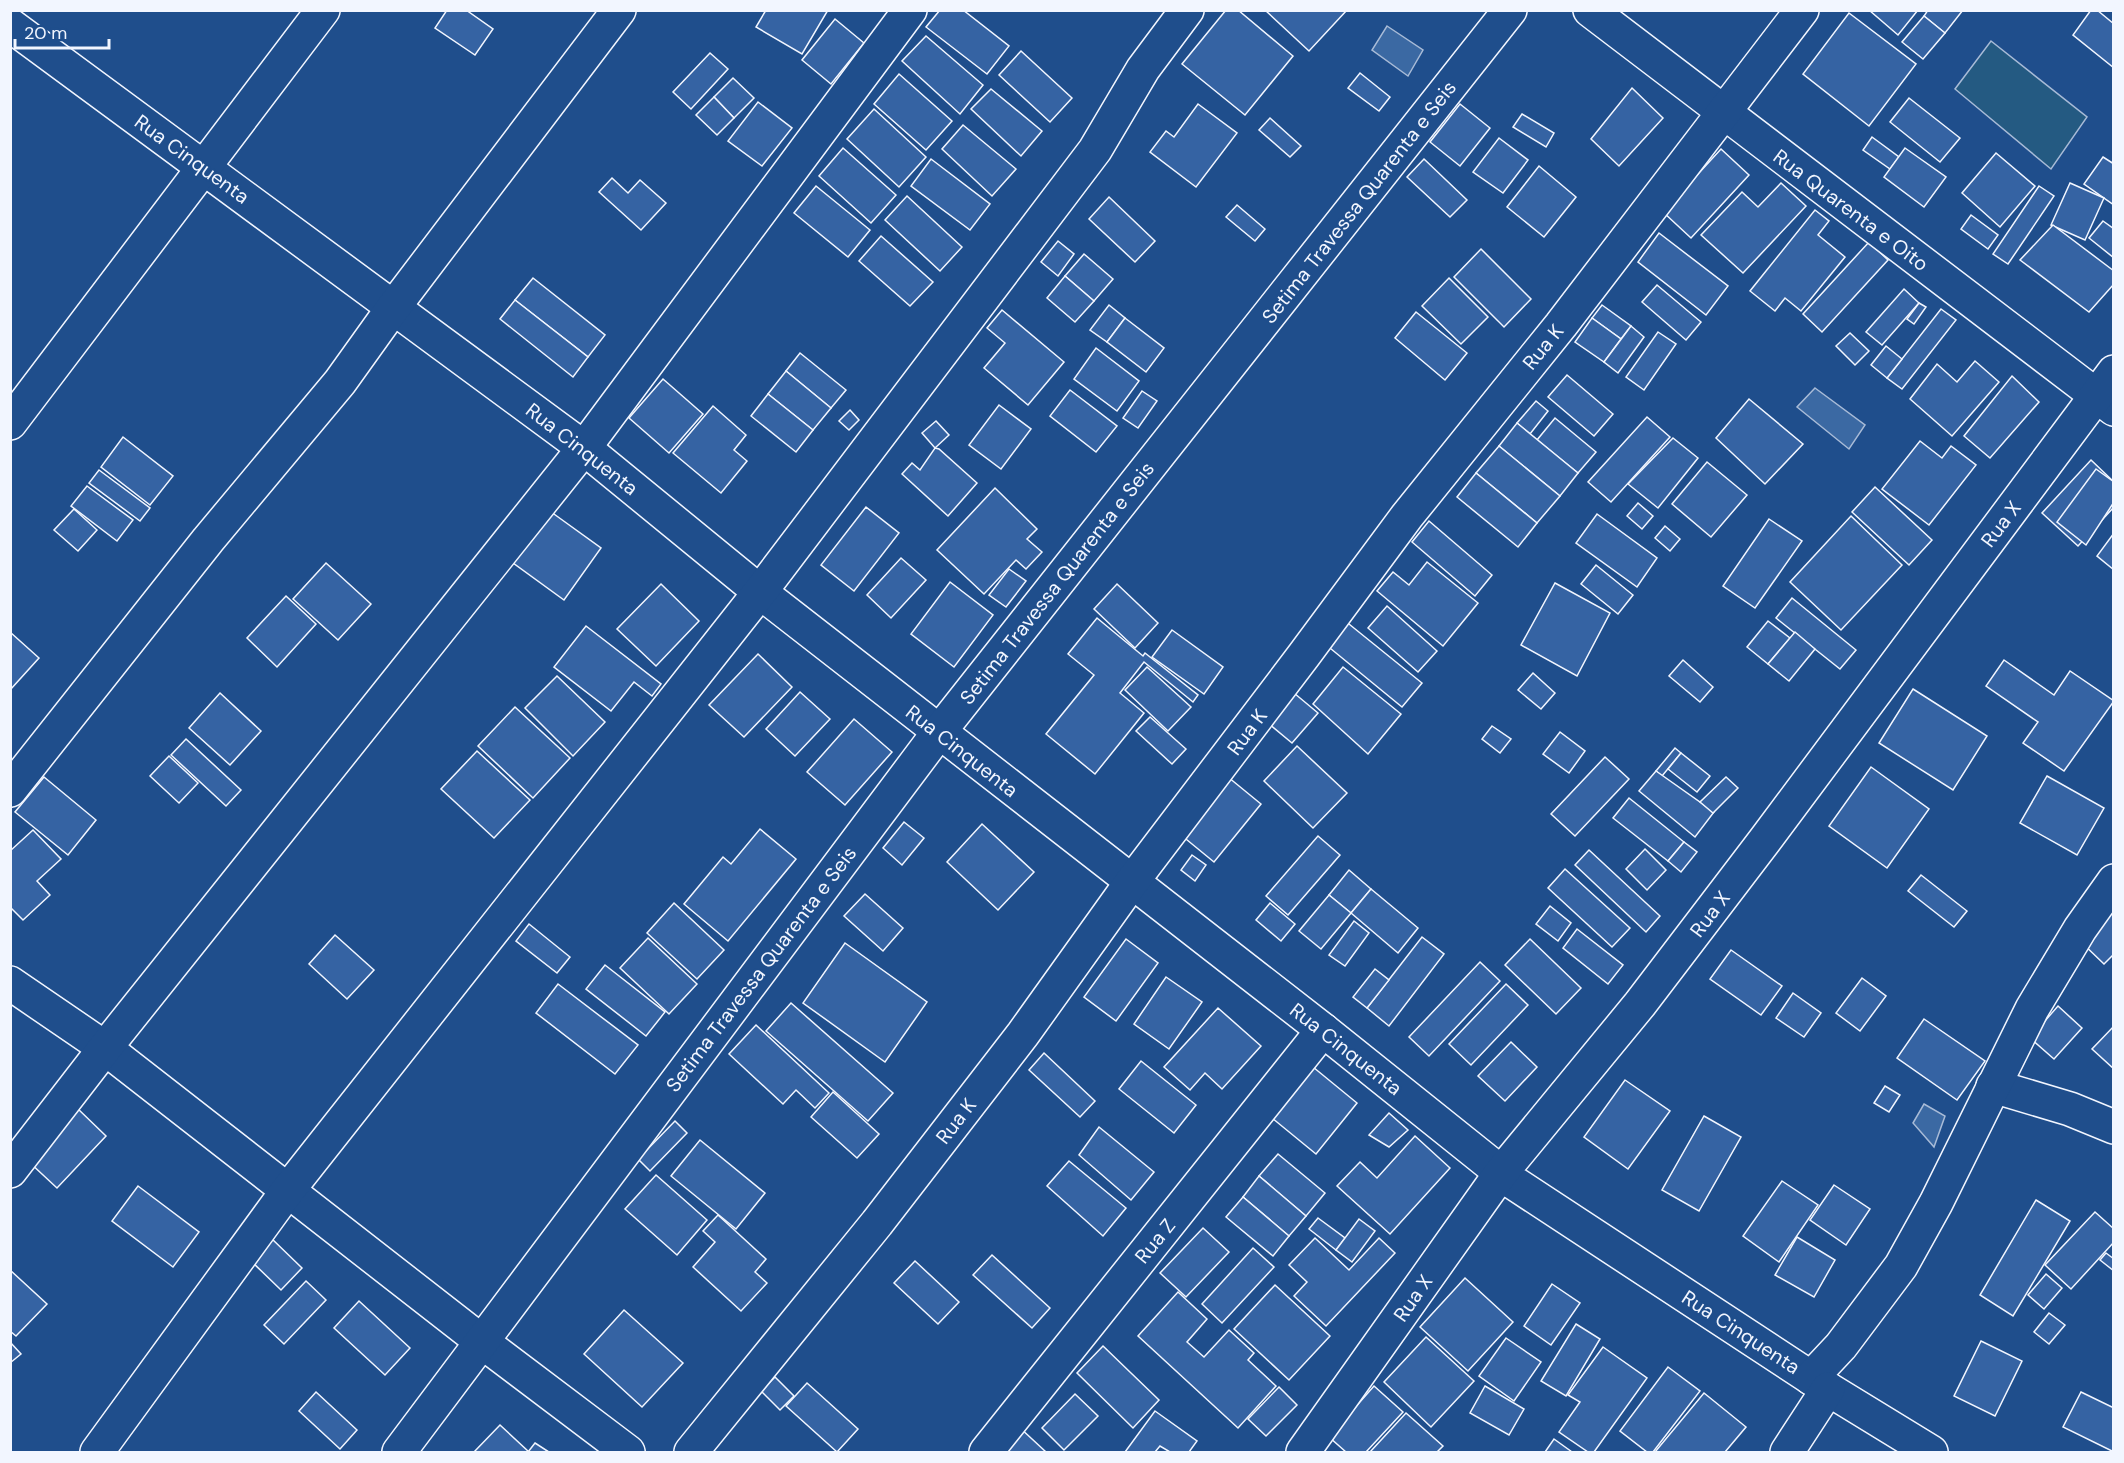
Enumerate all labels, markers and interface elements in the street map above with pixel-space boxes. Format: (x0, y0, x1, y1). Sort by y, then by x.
scale bar (15, 12, 110, 50)
text: 20 m (24, 21, 67, 45)
street label: Setima Travessa Quarenta e Seis (1256, 75, 1462, 329)
street label: Rua Cinquenta (129, 109, 255, 209)
street label: Rua Quarenta e Oito (1768, 143, 1934, 277)
street label: Rua K (1517, 319, 1569, 375)
street label: Rua Cinquenta (521, 397, 643, 501)
street label: Setima Travessa Quarenta e Seis (954, 456, 1160, 710)
street label: Rua X (1975, 496, 2027, 552)
street label: Rua Cinquenta (901, 699, 1023, 803)
street label: Rua K (1221, 703, 1273, 760)
street label: Setima Travessa Quarenta e Seis (660, 841, 862, 1097)
street label: Rua X (1684, 886, 1736, 942)
street label: Rua Cinquenta (1285, 997, 1407, 1101)
street label: Rua K (930, 1093, 982, 1149)
street label: Rua Z (1129, 1213, 1181, 1269)
street label: Rua X (1388, 1269, 1438, 1327)
street label: Rua Cinquenta (1677, 1284, 1805, 1380)

